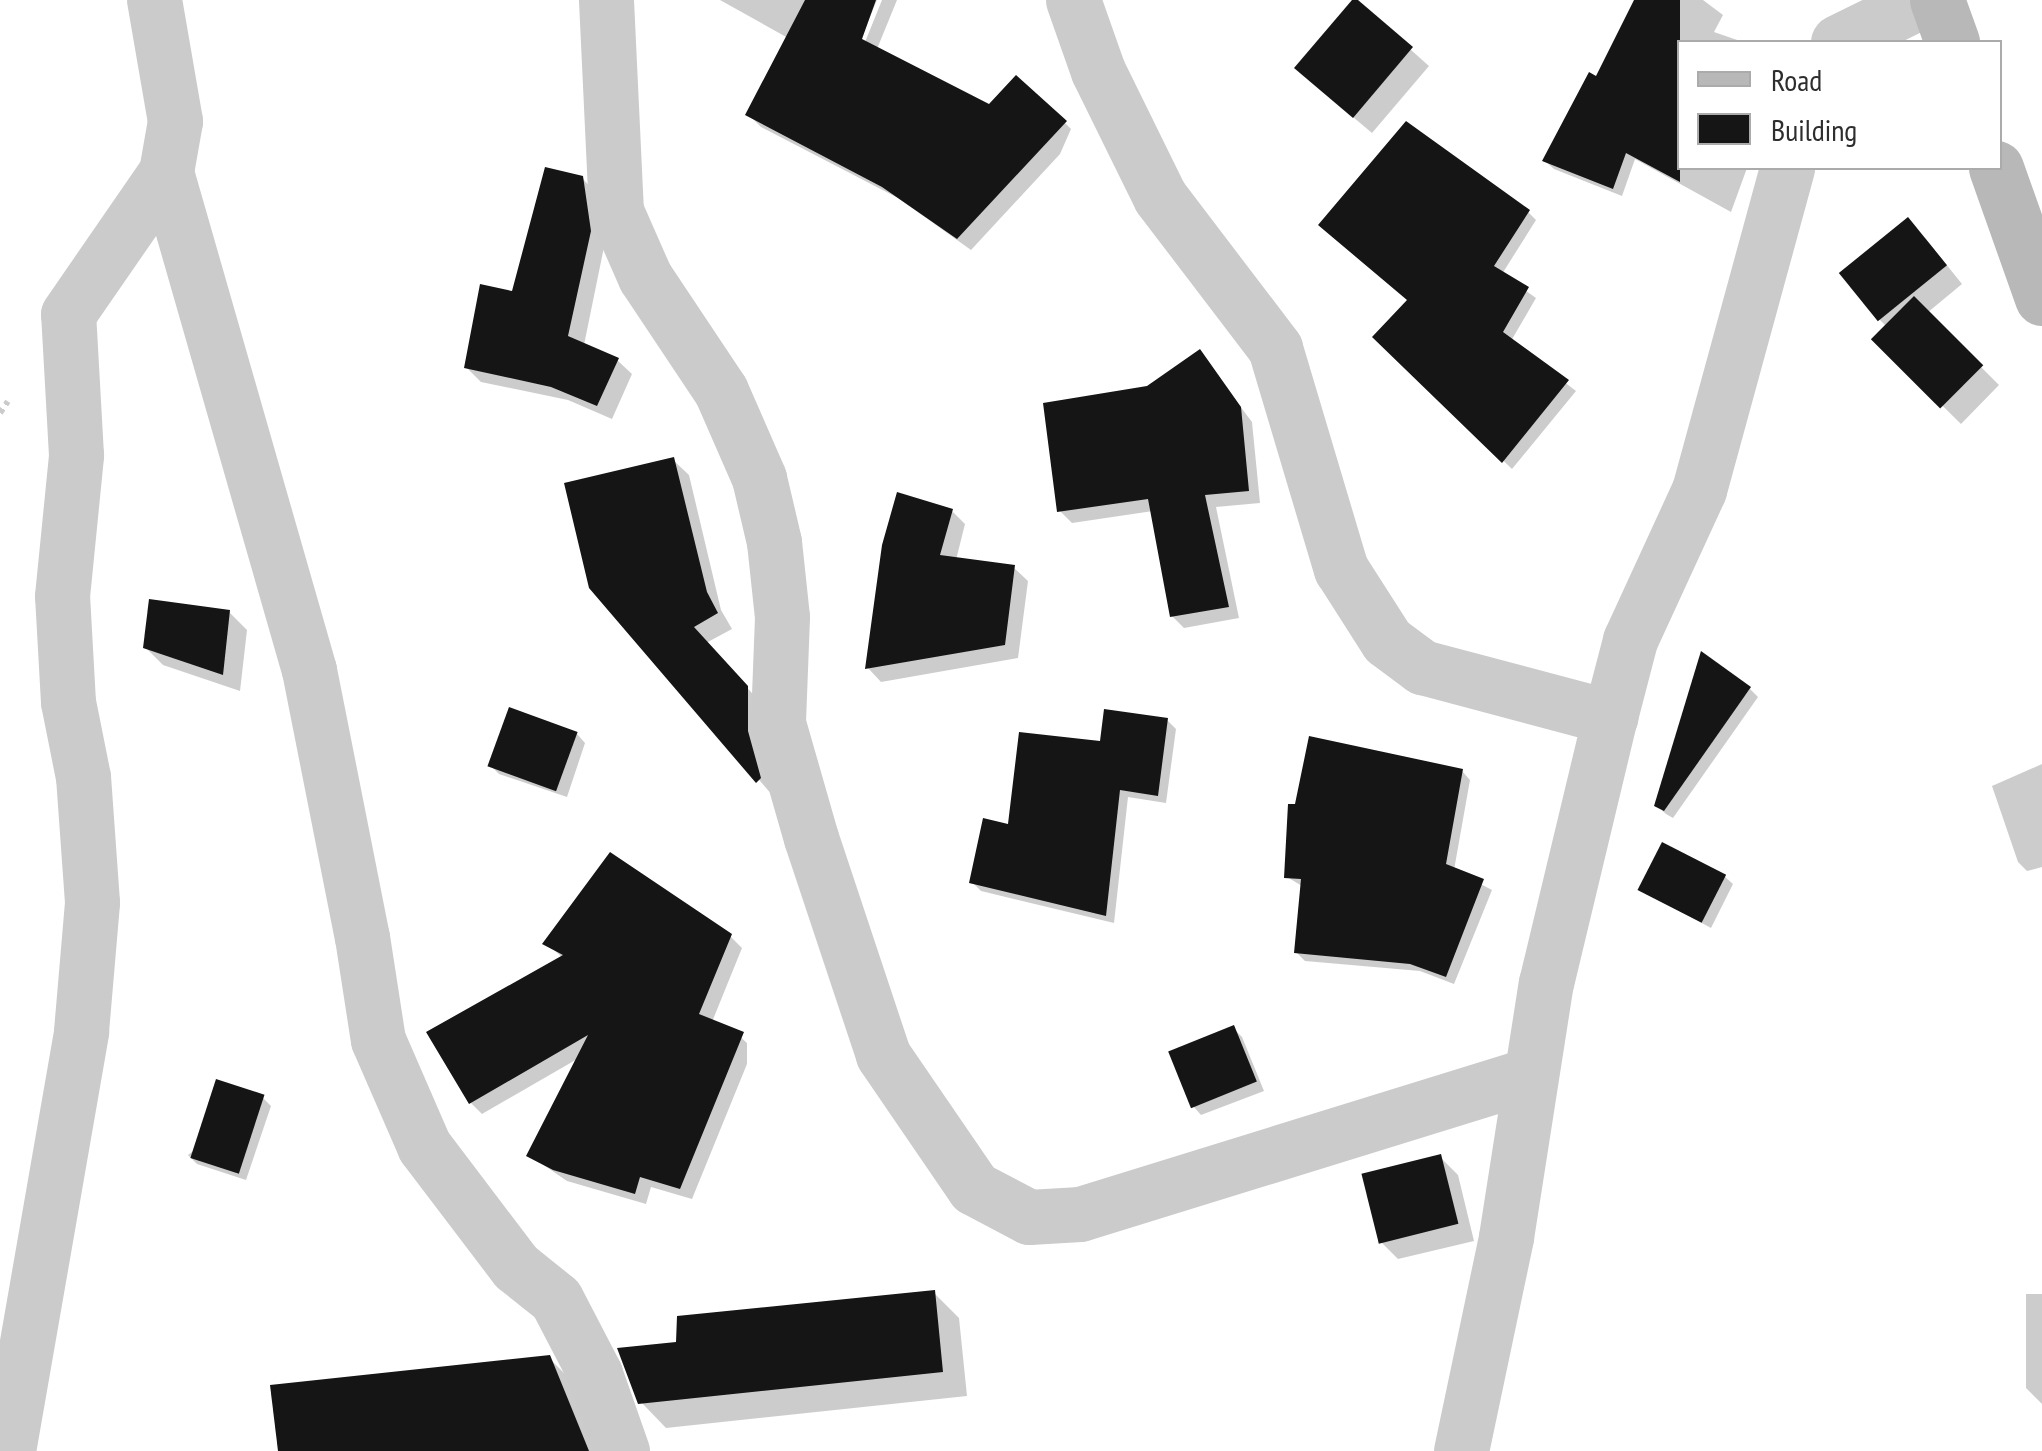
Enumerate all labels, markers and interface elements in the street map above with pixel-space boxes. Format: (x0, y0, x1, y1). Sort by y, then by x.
legend (1677, 40, 2002, 170)
text: Road (1771, 60, 1822, 99)
text: Building (1771, 110, 1857, 149)

